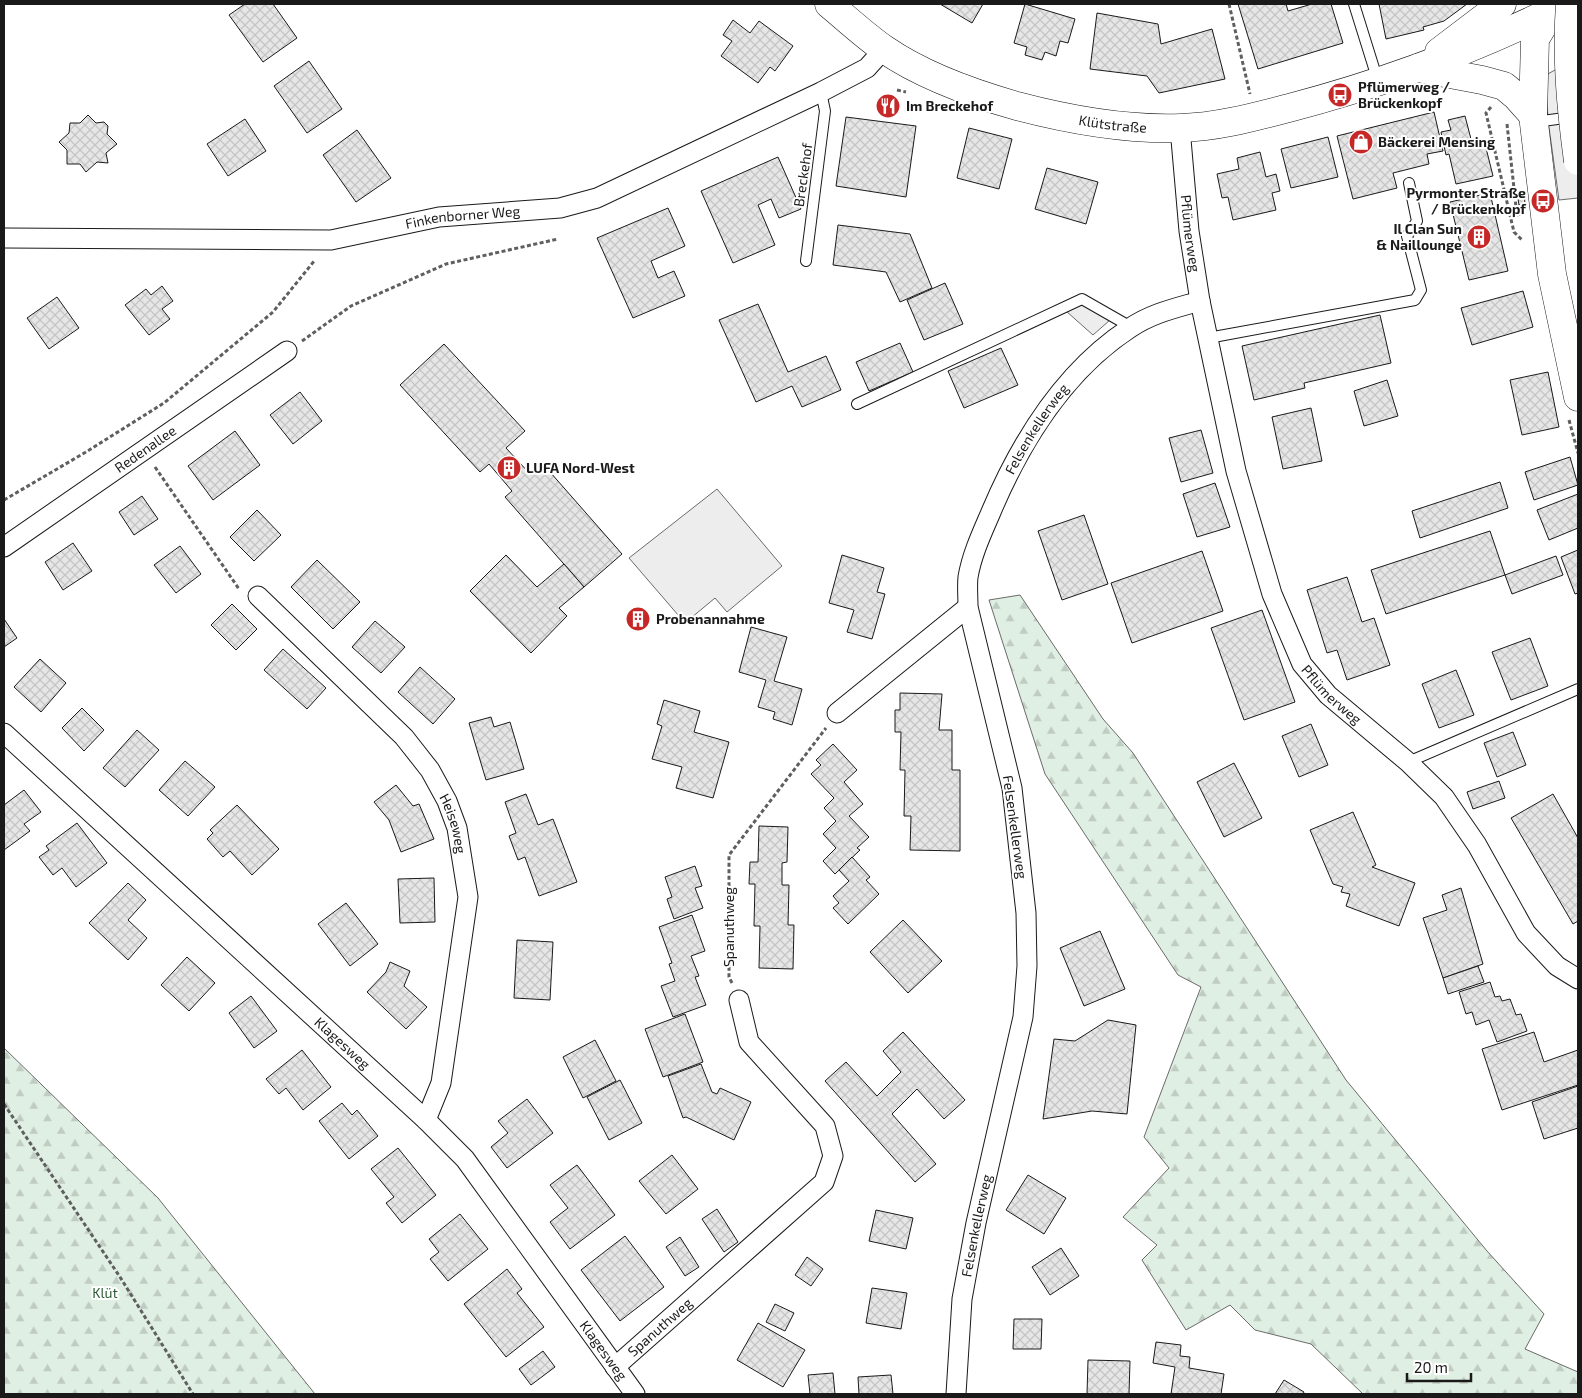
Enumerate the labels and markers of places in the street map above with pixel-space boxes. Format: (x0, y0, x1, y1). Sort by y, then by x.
place label: Pflümerweg / Brückenkopf (1358, 78, 1450, 111)
bus stop icon: Pflümerweg / Brückenkopf (1327, 82, 1353, 108)
restaurant icon: Im Breckehof (875, 93, 901, 119)
place label: Im Breckehof (906, 97, 993, 114)
shop icon: Bäckerei Mensing (1348, 129, 1374, 155)
place label: Bäckerei Mensing (1378, 133, 1495, 150)
place label: Pyrmonter Straße / Brückenkopf (1406, 184, 1526, 217)
bus stop icon: Pyrmonter Straße / Brückenkopf (1530, 188, 1556, 214)
place label: Il Clan Sun & Naillounge (1376, 220, 1462, 253)
building icon: Il Clan Sun & Naillounge (1466, 224, 1492, 250)
building icon: LUFA Nord-West (496, 455, 522, 481)
place label: LUFA Nord-West (526, 459, 635, 476)
building icon: Probenannahme (625, 606, 651, 632)
place label: Probenannahme (656, 610, 765, 627)

